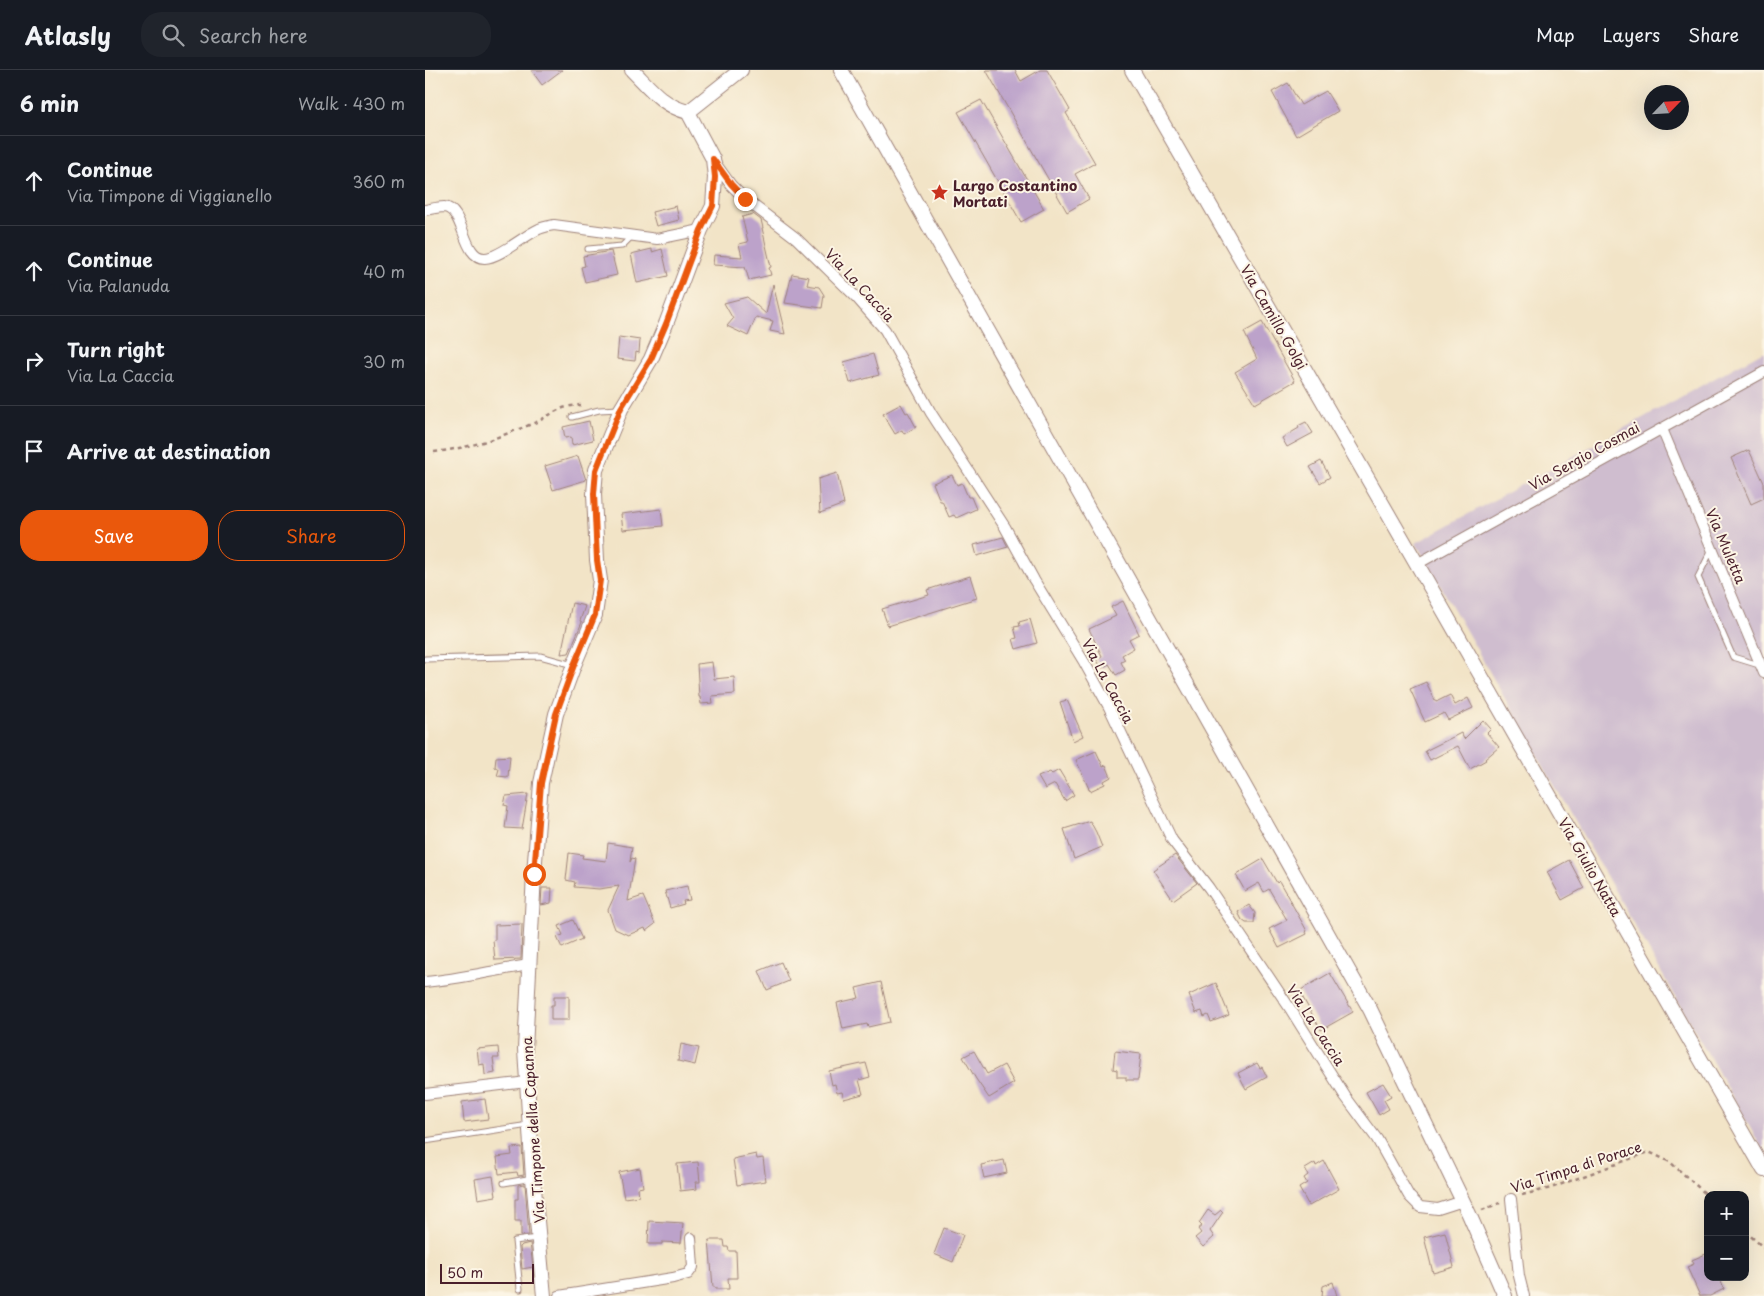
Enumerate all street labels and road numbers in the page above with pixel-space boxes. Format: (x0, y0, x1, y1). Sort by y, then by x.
street label: Via La Caccia (820, 244, 900, 327)
street label: Via Camillo Golgi (1235, 261, 1313, 374)
street label: Via Sergio Cosmai (1525, 417, 1643, 495)
street label: Via Muletta (1701, 505, 1751, 587)
street label: Via La Caccia (1077, 635, 1139, 728)
street label: Via Giulio Natta (1553, 814, 1627, 921)
street label: Via La Caccia (1282, 980, 1351, 1070)
street label: Via Timpone della Capanna (516, 1036, 550, 1224)
street label: Via Timpa di Porace (1508, 1136, 1644, 1198)

